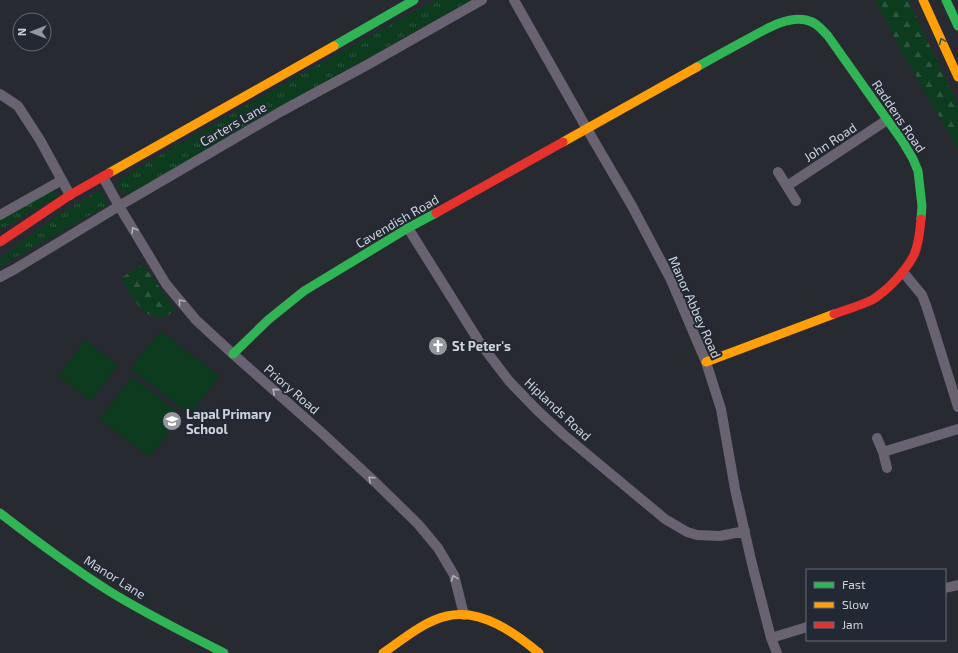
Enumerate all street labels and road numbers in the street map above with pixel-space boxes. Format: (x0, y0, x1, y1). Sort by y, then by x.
street label: Raddens Road (869, 77, 929, 155)
street label: Carters Lane (197, 98, 269, 150)
street label: John Road (801, 119, 859, 165)
street label: Cavendish Road (352, 191, 442, 251)
street label: Manor Abbey Road (665, 253, 725, 361)
street label: Priory Road (261, 361, 323, 417)
street label: Hiplands Road (522, 374, 594, 444)
street label: Manor Lane (81, 552, 149, 602)

